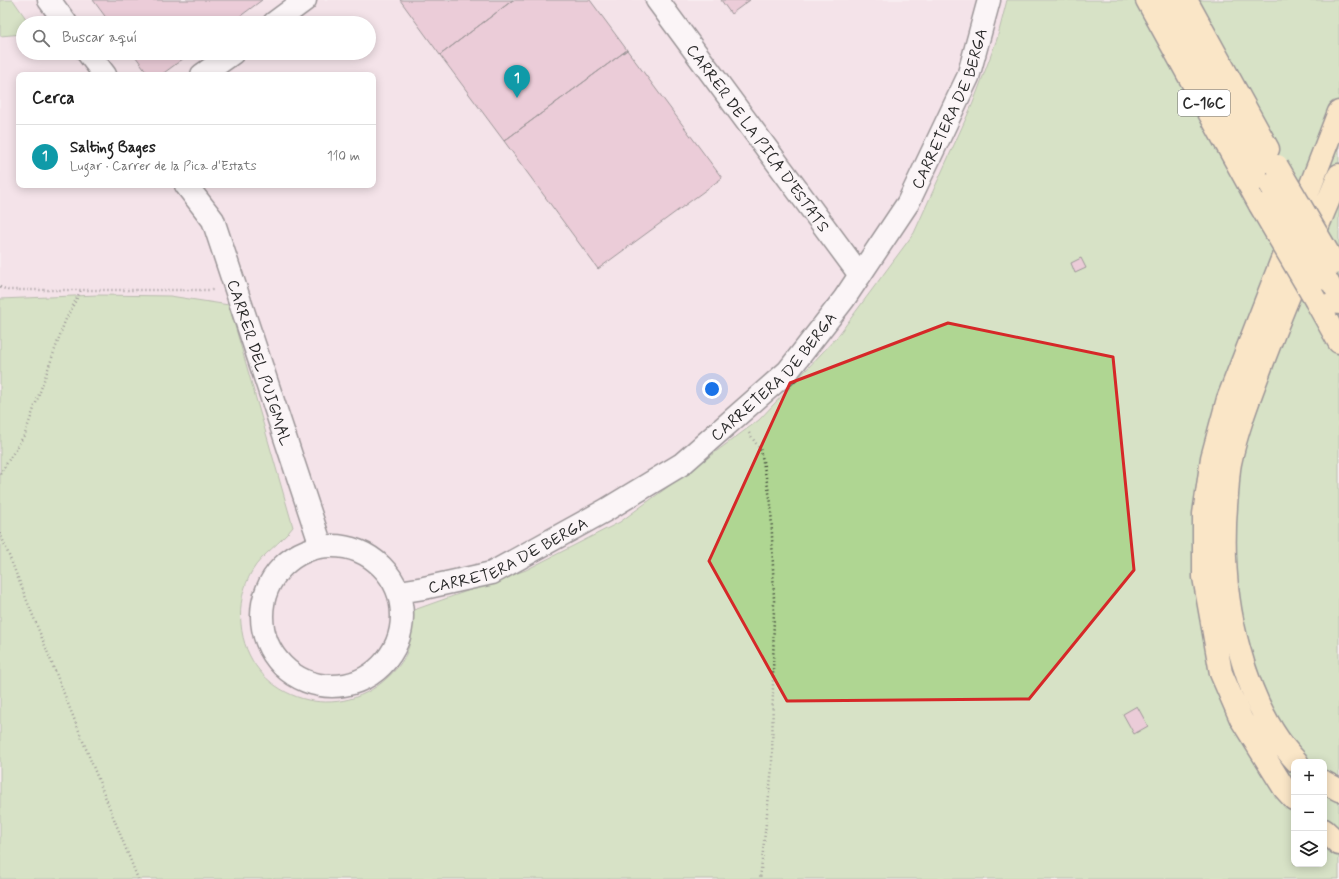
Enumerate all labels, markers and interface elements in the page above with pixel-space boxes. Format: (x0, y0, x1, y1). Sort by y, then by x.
search box (16, 16, 376, 60)
street label: CARRETERA DE BERGA (907, 26, 993, 193)
icon: search (30, 27, 52, 49)
text: Buscar aquí (62, 28, 137, 48)
street label: CARRER DE LA PICA D'ESTATS (681, 40, 834, 237)
pin: 1 (504, 65, 530, 98)
text: Cerca (32, 87, 75, 109)
road number: C-16C (1178, 90, 1230, 116)
text: Salting Bages (70, 138, 156, 158)
text: 1 (42, 148, 48, 165)
text: 110 m (327, 148, 360, 165)
text: Lugar · Carrer de la Pica d'Estats (70, 158, 257, 175)
street label: CARRER DEL PUIGMAL (221, 277, 296, 449)
street label: CARRETERA DE BERGA (707, 308, 842, 446)
your location (702, 379, 722, 399)
street label: CARRETERA DE BERGA (426, 513, 592, 599)
map controls (1291, 759, 1327, 867)
button: + (1291, 759, 1327, 795)
button: − (1291, 795, 1327, 831)
button: layers (1291, 831, 1327, 867)

